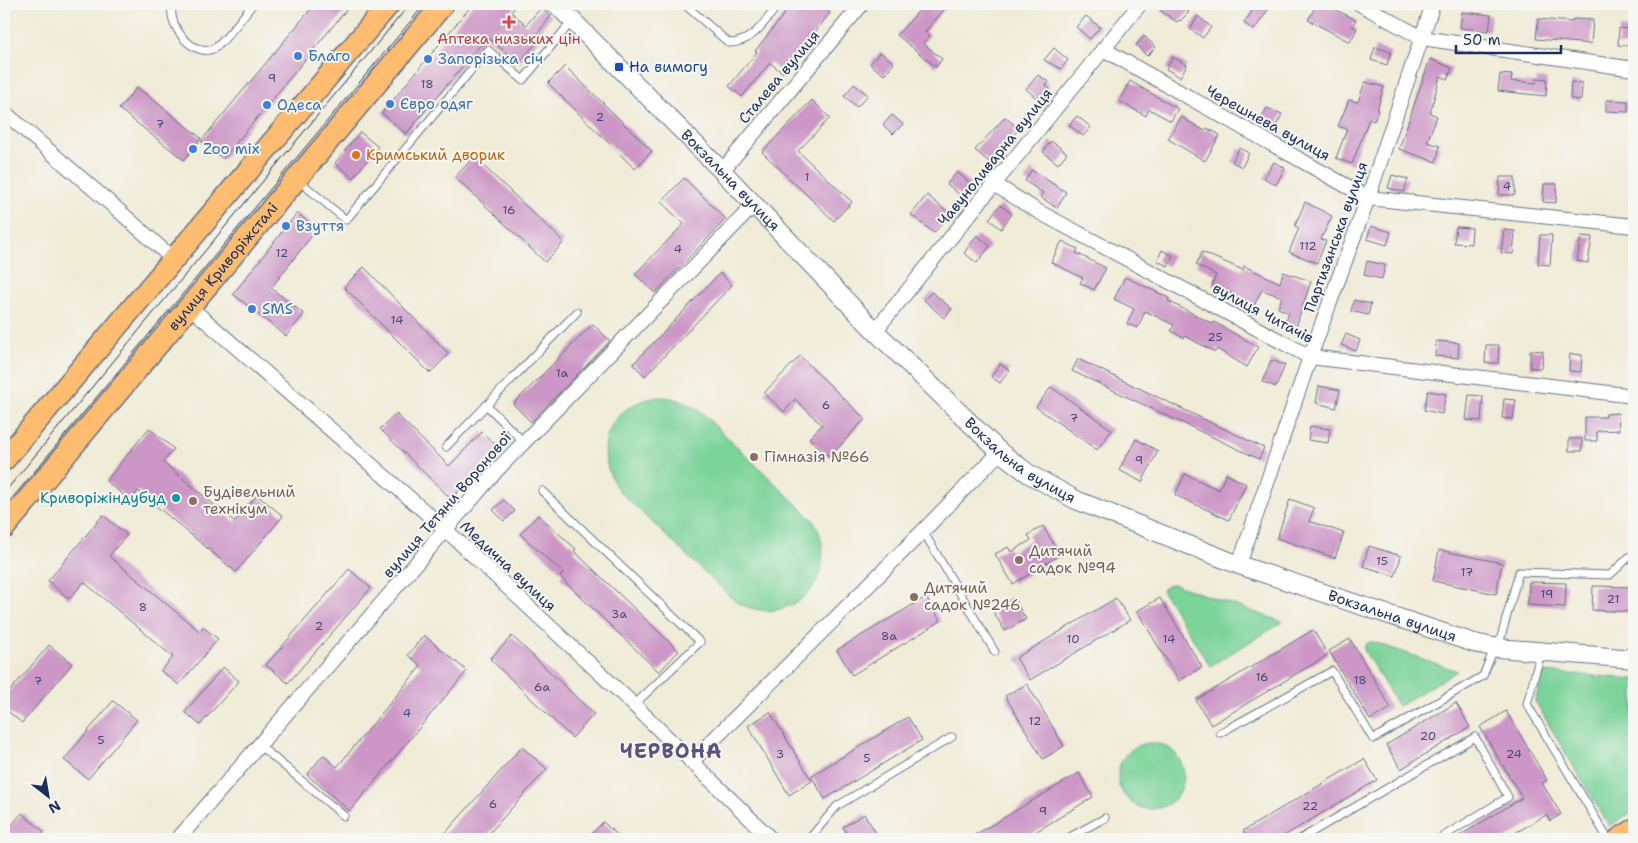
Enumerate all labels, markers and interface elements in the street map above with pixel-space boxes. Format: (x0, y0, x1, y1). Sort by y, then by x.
marker: Аптека низьких цін (503, 16, 515, 28)
scale bar (1456, 22, 1560, 54)
street label: Сталева вулиця (734, 26, 824, 128)
place label: Аптека низьких цін (437, 29, 581, 49)
text: 50 m (1463, 30, 1501, 50)
place label: Благо (308, 46, 350, 66)
place label: Запорізька січ (438, 49, 543, 69)
marker: Благо (292, 50, 304, 62)
marker: Запорізька січ (422, 53, 434, 65)
place label: На вимогу (629, 57, 708, 77)
marker: На вимогу (613, 61, 625, 73)
house number: 9 (268, 70, 276, 86)
house number: 18 (420, 76, 434, 92)
street label: Черешнева вулиця (1202, 81, 1334, 165)
street label: Чавуноливарна вулиця (933, 84, 1057, 230)
place label: Євро одяг (400, 94, 473, 114)
place label: Одеса (277, 95, 322, 115)
marker: Євро одяг (384, 98, 396, 110)
marker: Одеса (261, 99, 273, 111)
house number: 2 (596, 109, 604, 125)
house number: 7 (156, 116, 164, 132)
street label: Вокзальна вулиця (676, 125, 784, 235)
place label: Zoo mix (203, 139, 260, 159)
marker: Zoo mix (187, 143, 199, 155)
place label: Кримський дворик (366, 145, 505, 165)
marker: Кримський дворик (350, 149, 362, 161)
street label: Партизанська вулиця (1299, 159, 1373, 315)
house number: 1 (804, 169, 810, 185)
house number: 4 (1503, 178, 1511, 194)
street label: вулиця Криворіжсталі (163, 198, 283, 335)
house number: 16 (502, 202, 516, 218)
place label: Взуття (296, 216, 344, 236)
marker: Взуття (280, 220, 292, 232)
house number: 112 (1299, 238, 1317, 254)
house number: 4 (674, 241, 682, 257)
house number: 12 (276, 245, 288, 261)
street label: вулиця Читачів (1209, 278, 1317, 348)
place label: SMS (262, 299, 293, 319)
marker: SMS (246, 303, 258, 315)
house number: 14 (391, 312, 403, 328)
house number: 25 (1207, 329, 1223, 345)
house number: 1а (556, 365, 569, 381)
house number: 6 (822, 397, 830, 413)
house number: 7 (1070, 410, 1078, 426)
street label: Вокзальна вулиця (960, 413, 1079, 508)
street label: вулиця Тетяни Воронової (378, 428, 516, 582)
place label: Гімназія №66 (764, 447, 870, 467)
marker: Гімназія №66 (748, 451, 760, 463)
house number: 9 (1135, 452, 1143, 468)
place label: Будівельний технікум (203, 482, 295, 519)
place label: Криворіжіндубуд (40, 488, 166, 508)
marker: Криворіжіндубуд (170, 492, 182, 504)
marker: Будівельний технікум (187, 495, 199, 507)
street label: Медична вулиця (456, 516, 560, 616)
place label: Дитячий садок №94 (1029, 541, 1116, 578)
house number: 15 (1376, 553, 1388, 569)
marker: Дитячий садок №94 (1013, 554, 1025, 566)
house number: 17 (1461, 564, 1473, 580)
place label: Дитячий садок №246 (924, 578, 1021, 615)
street label: Вокзальна вулиця (1326, 585, 1459, 647)
house number: 19 (1541, 586, 1553, 602)
marker: Дитячий садок №246 (908, 591, 920, 603)
house number: 21 (1607, 591, 1619, 607)
house number: 8 (139, 599, 147, 615)
house number: 3а (611, 606, 627, 622)
house number: 2 (315, 618, 323, 634)
house number: 8а (881, 628, 897, 644)
house number: 10 (1066, 631, 1080, 647)
house number: 14 (1163, 631, 1175, 647)
house number: 16 (1255, 669, 1269, 685)
house number: 18 (1353, 672, 1367, 688)
house number: 7 (34, 673, 42, 689)
house number: 6а (534, 679, 550, 695)
house number: 4 (403, 705, 411, 721)
house number: 12 (1029, 713, 1041, 729)
house number: 20 (1420, 728, 1436, 744)
house number: 5 (97, 732, 105, 748)
district label: ЧЕРВОНА (620, 738, 722, 764)
house number: 3 (776, 746, 784, 762)
house number: 24 (1506, 746, 1522, 762)
house number: 5 (863, 750, 871, 766)
north arrow (22, 770, 72, 820)
house number: 6 (489, 796, 497, 812)
text: N (45, 797, 64, 818)
house number: 22 (1302, 798, 1318, 814)
house number: 9 (1039, 803, 1047, 819)

